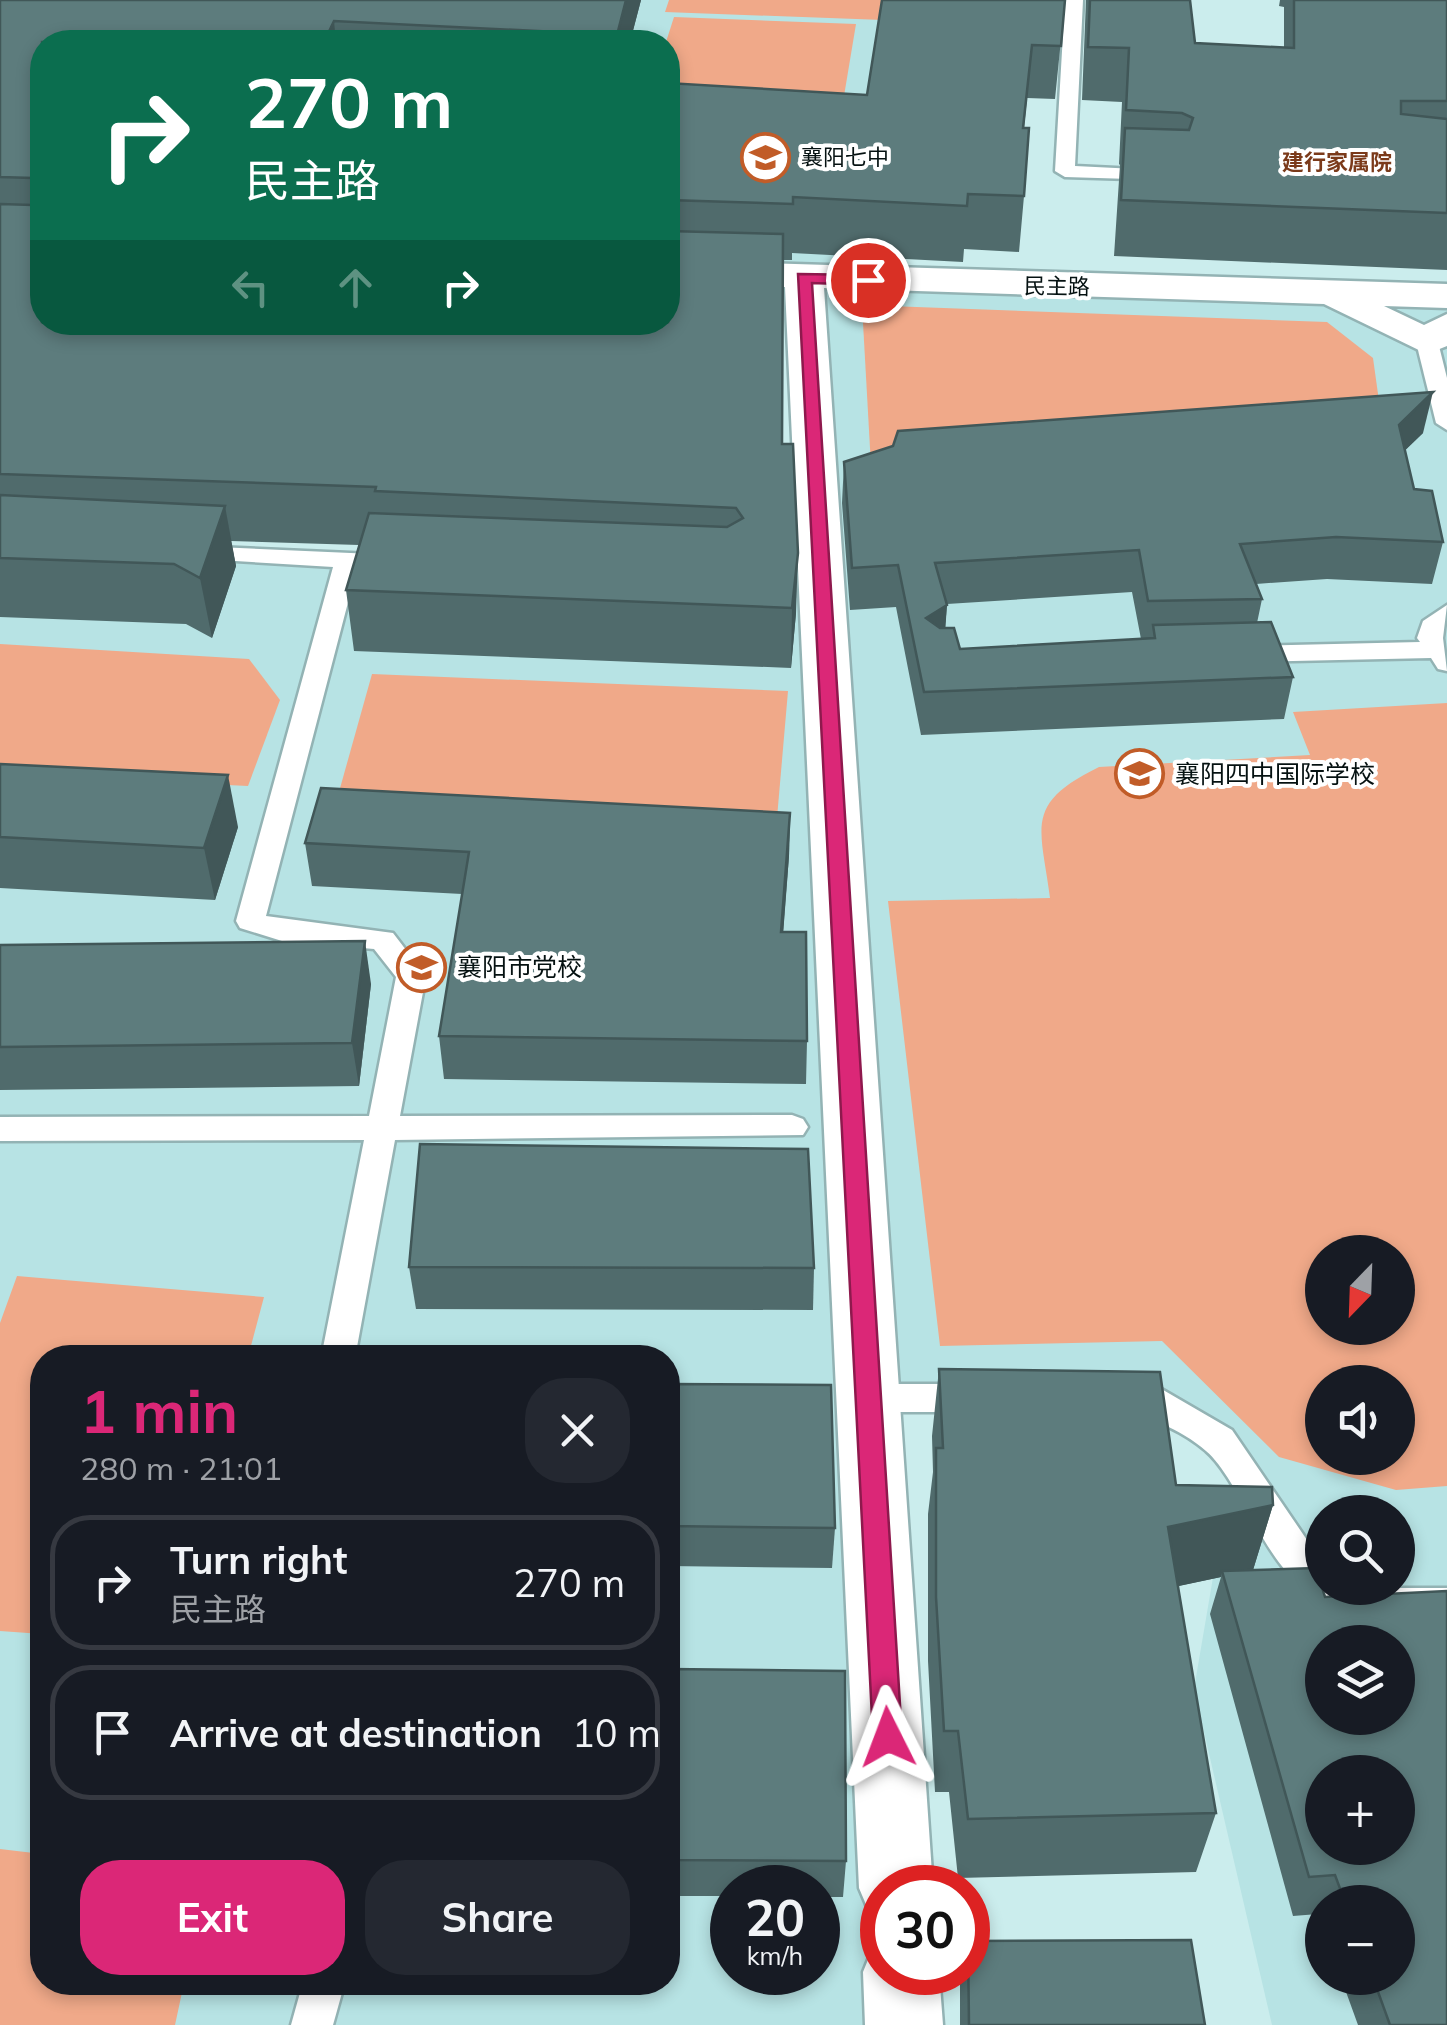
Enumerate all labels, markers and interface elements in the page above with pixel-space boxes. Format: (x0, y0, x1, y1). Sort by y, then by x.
text: 270 m (245, 58, 453, 146)
icon: right (80, 70, 210, 200)
school or university icon: 襄阳七中 (740, 131, 792, 183)
place label: 襄阳七中 (801, 143, 889, 171)
district label: 建行家属院 (1282, 148, 1392, 176)
text: 民主路 (245, 152, 380, 208)
pin (826, 238, 911, 323)
icon: arrive (841, 253, 896, 308)
icon: left (223, 260, 278, 315)
icon: ahead (328, 260, 383, 315)
icon: right (433, 260, 488, 315)
street label: 民主路 (1024, 271, 1090, 301)
school or university icon: 襄阳四中国际学校 (1114, 748, 1166, 800)
place label: 襄阳四中国际学校 (1175, 758, 1375, 789)
school or university icon: 襄阳市党校 (396, 941, 448, 993)
place label: 襄阳市党校 (457, 951, 582, 982)
north arrow (1305, 1235, 1415, 1345)
map controls (1305, 1235, 1415, 1995)
button: sound (1305, 1365, 1415, 1475)
text: 1 min (80, 1373, 238, 1448)
button: close (525, 1378, 630, 1483)
text: 280 m · 21:01 (80, 1448, 282, 1488)
button: search (1305, 1495, 1415, 1605)
text: Turn right (170, 1536, 347, 1584)
icon: right (85, 1555, 140, 1610)
text: 270 m (513, 1559, 625, 1607)
text: 民主路 (170, 1589, 266, 1629)
button: layers (1305, 1625, 1415, 1735)
position arrow (836, 1685, 940, 1789)
icon: arrive (85, 1705, 140, 1760)
text: Arrive at destination (170, 1709, 542, 1757)
text: 10 m (572, 1709, 661, 1757)
button: + (1305, 1755, 1415, 1865)
button: Exit (80, 1860, 345, 1975)
button: Share (365, 1860, 630, 1975)
speed limit sign: 30 (860, 1865, 990, 1995)
button: − (1305, 1885, 1415, 1995)
text: 20 (745, 1886, 805, 1949)
text: km/h (747, 1940, 803, 1971)

